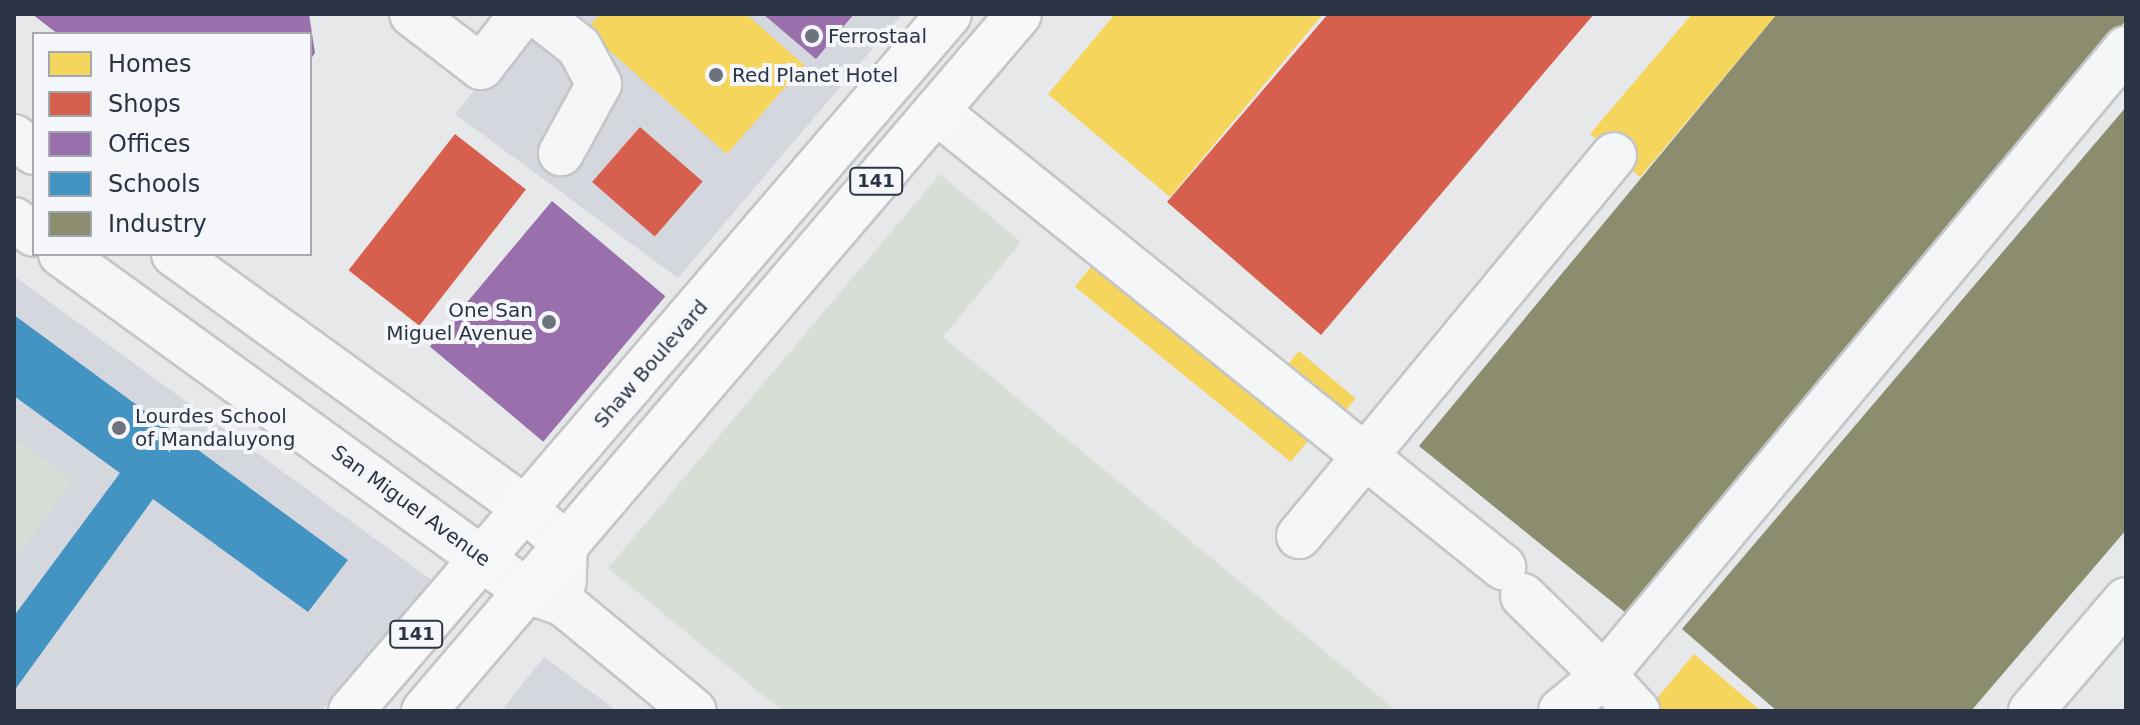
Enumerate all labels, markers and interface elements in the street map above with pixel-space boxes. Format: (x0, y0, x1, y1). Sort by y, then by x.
place label: Ferrostaal (828, 24, 927, 48)
marker: Ferrostaal (803, 27, 821, 45)
legend (32, 32, 312, 256)
text: Homes (108, 50, 191, 78)
place label: Red Planet Hotel (732, 63, 898, 87)
marker: Red Planet Hotel (707, 66, 725, 84)
text: Shops (108, 90, 181, 118)
text: Offices (108, 130, 191, 158)
road number: 141 (848, 167, 904, 195)
text: Schools (108, 170, 200, 198)
text: Industry (108, 210, 207, 238)
street label: Shaw Boulevard (589, 295, 713, 433)
place label: One San Miguel Avenue (386, 298, 533, 345)
marker: One San Miguel Avenue (540, 313, 558, 331)
place label: Lourdes School of Mandaluyong (135, 404, 295, 451)
marker: Lourdes School of Mandaluyong (110, 419, 128, 437)
street label: San Miguel Avenue (327, 440, 495, 572)
road number: 141 (388, 620, 444, 648)

